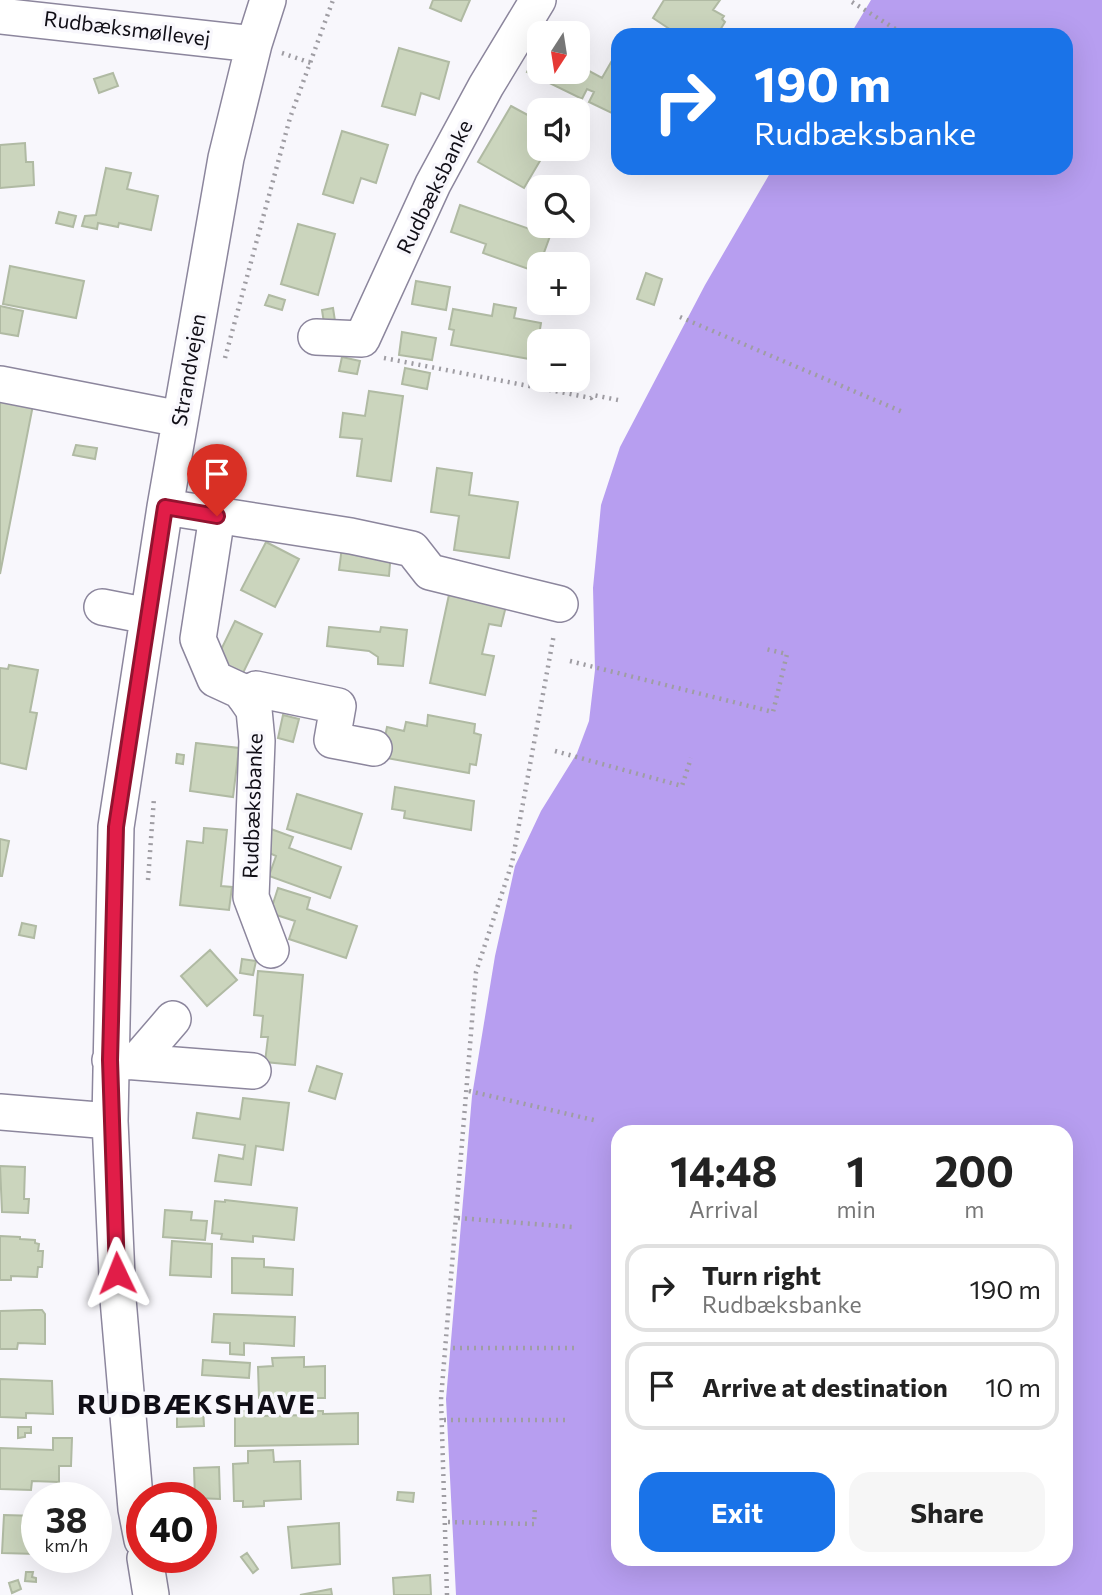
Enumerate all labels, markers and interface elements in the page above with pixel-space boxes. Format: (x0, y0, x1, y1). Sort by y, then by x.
street label: Rudbæksmøllevej (43, 5, 212, 50)
north arrow (527, 21, 590, 84)
map controls (527, 21, 590, 392)
text: 190 m (754, 52, 891, 112)
icon: right (639, 56, 730, 147)
button: sound (527, 98, 590, 161)
text: Rudbæksbanke (754, 112, 976, 152)
street label: Rudbæksbanke (390, 115, 477, 257)
button: search (527, 175, 590, 238)
button: + (527, 252, 590, 315)
street label: Strandvejen (165, 311, 210, 428)
button: − (527, 329, 590, 392)
pin (187, 444, 247, 516)
icon: arrive (198, 455, 236, 493)
street label: Rudbæksbanke (236, 733, 267, 879)
text: 14:48 (670, 1144, 778, 1196)
text: 1 (847, 1144, 866, 1196)
text: 200 (935, 1144, 1014, 1196)
text: Arrival (689, 1195, 759, 1223)
text: min (836, 1195, 876, 1223)
text: m (964, 1195, 984, 1223)
position arrow (80, 1236, 154, 1310)
text: Turn right (702, 1259, 821, 1290)
icon: right (643, 1269, 681, 1307)
text: 190 m (969, 1273, 1041, 1304)
text: Rudbæksbanke (702, 1290, 862, 1318)
icon: arrive (643, 1367, 681, 1405)
text: Arrive at destination (702, 1371, 948, 1402)
text: 10 m (985, 1371, 1041, 1402)
district label: RUDBÆKSHAVE (77, 1386, 317, 1420)
button: Exit (639, 1472, 835, 1552)
button: Share (849, 1472, 1045, 1552)
speed limit sign: 40 (126, 1482, 217, 1573)
text: 38 (45, 1497, 88, 1540)
text: km/h (45, 1534, 88, 1556)

